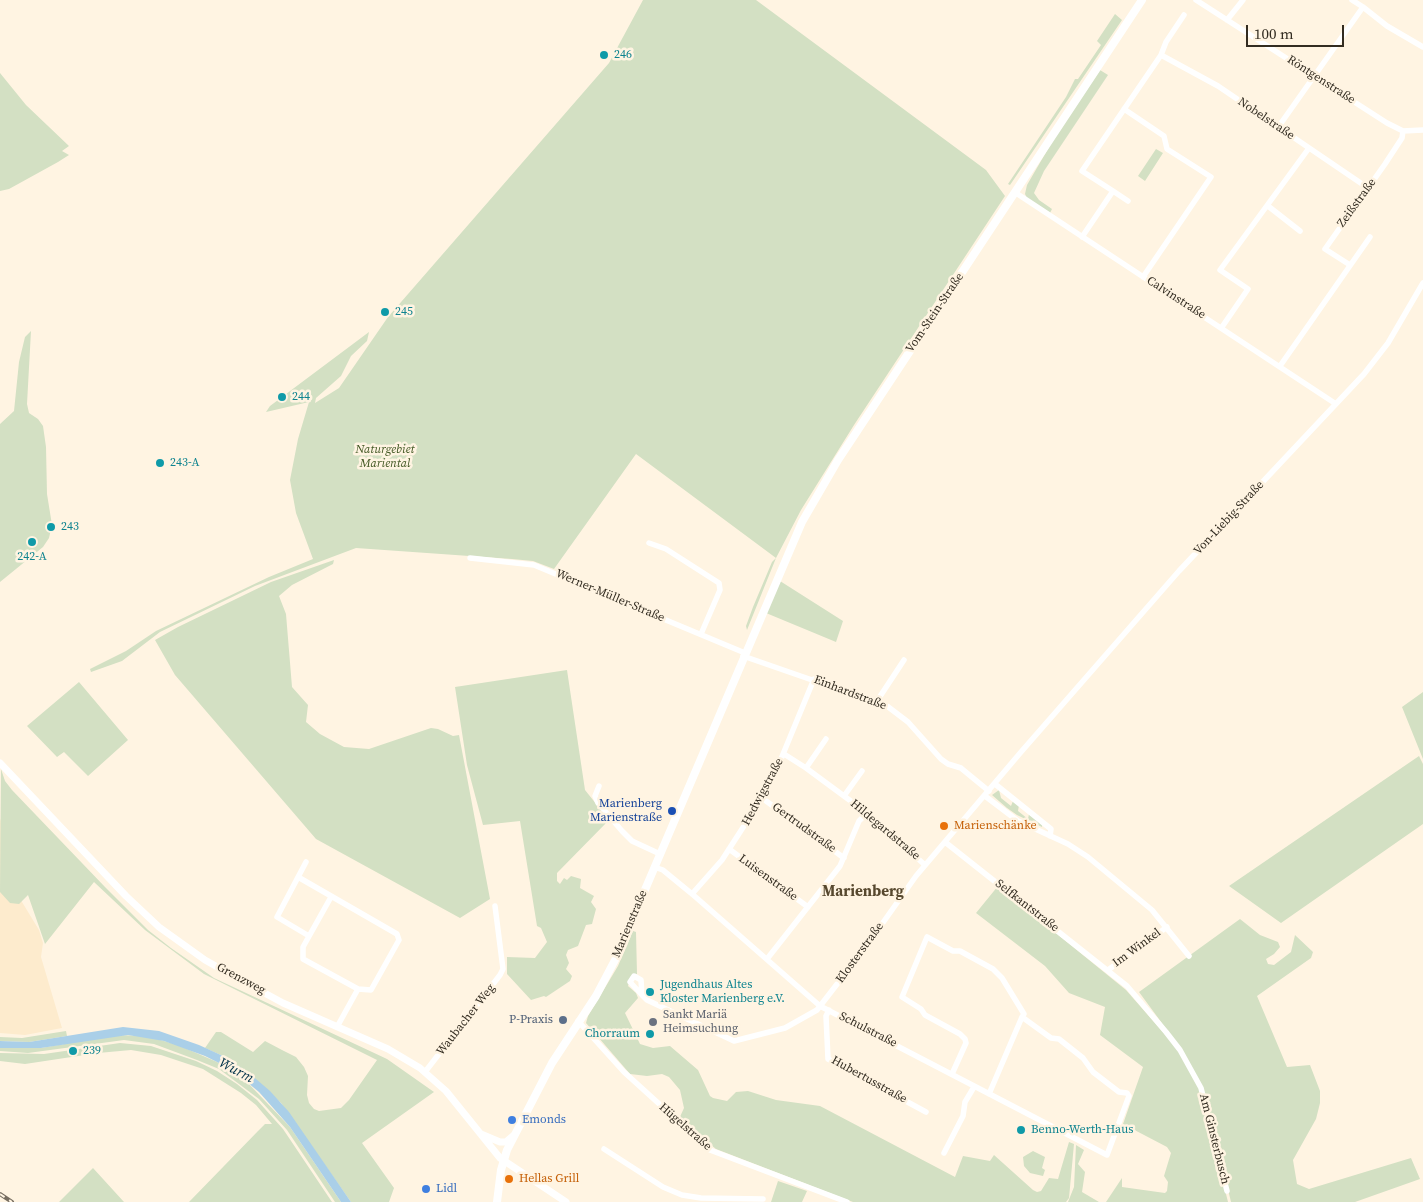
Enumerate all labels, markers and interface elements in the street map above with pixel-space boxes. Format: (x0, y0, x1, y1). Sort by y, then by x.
scale bar (1248, 15, 1346, 47)
text: 100 m (1254, 23, 1294, 44)
place label: 246 (614, 48, 632, 62)
marker: 246 (598, 49, 610, 61)
street label: Röntgenstraße (1284, 53, 1358, 107)
street label: Nobelstraße (1235, 95, 1297, 143)
street label: Zeißstraße (1334, 176, 1380, 230)
street label: Vom-Stein-Straße (903, 270, 967, 356)
street label: Calvinstraße (1144, 274, 1208, 322)
place label: 245 (395, 305, 413, 319)
marker: 245 (379, 306, 391, 318)
place label: 244 (292, 390, 310, 404)
marker: 244 (276, 391, 288, 403)
park label: Naturgebiet Mariental (355, 443, 415, 471)
place label: 243-A (170, 456, 199, 470)
marker: 243-A (154, 457, 166, 469)
street label: Von-Liebig-Straße (1191, 478, 1267, 558)
place label: 243 (61, 520, 79, 534)
marker: 243 (45, 521, 57, 533)
marker: 242-A (26, 536, 38, 548)
place label: 242-A (17, 550, 47, 564)
street label: Werner-Müller-Straße (553, 566, 667, 626)
street label: Einhardstraße (812, 673, 888, 713)
street label: Hedwigstraße (739, 756, 787, 828)
place label: Marienberg Marienstraße (590, 797, 662, 825)
street label: Hildegardstraße (847, 797, 923, 863)
street label: Gertrudstraße (769, 800, 839, 856)
marker: Marienberg Marienstraße (666, 805, 678, 817)
place label: Marienschänke (954, 819, 1037, 833)
marker: Marienschänke (938, 820, 950, 832)
street label: Luisenstraße (736, 852, 800, 904)
street label: Selfkantstraße (992, 877, 1062, 935)
district label: Marienberg (822, 883, 904, 901)
street label: Marienstraße (609, 888, 651, 960)
street label: Klosterstraße (833, 920, 887, 986)
street label: Im Winkel (1110, 926, 1164, 970)
street label: Grenzweg (214, 960, 268, 998)
place label: Jugendhaus Altes Kloster Marienberg e.V. (660, 978, 785, 1006)
street label: Waubacher Weg (434, 981, 498, 1059)
marker: Jugendhaus Altes Kloster Marienberg e.V. (644, 986, 656, 998)
place label: Sankt Mariä Heimsuchung (663, 1008, 738, 1036)
street label: Schulstraße (837, 1009, 899, 1051)
place label: P-Praxis (509, 1013, 553, 1027)
marker: P-Praxis (557, 1014, 569, 1026)
marker: Sankt Mariä Heimsuchung (647, 1016, 659, 1028)
place label: Chorraum (585, 1027, 640, 1041)
marker: Chorraum (644, 1028, 656, 1040)
place label: 239 (83, 1044, 101, 1058)
marker: 239 (67, 1045, 79, 1057)
street label: Hubertusstraße (829, 1053, 909, 1107)
water label: Wurm (216, 1055, 256, 1087)
street label: Am Ginsterbusch (1196, 1092, 1232, 1186)
street label: Hügelstraße (656, 1100, 714, 1154)
place label: Emonds (522, 1113, 566, 1127)
marker: Emonds (506, 1114, 518, 1126)
place label: Benno-Werth-Haus (1031, 1123, 1133, 1137)
marker: Benno-Werth-Haus (1015, 1124, 1027, 1136)
place label: Hellas Grill (519, 1172, 579, 1186)
marker: Hellas Grill (503, 1173, 515, 1185)
place label: Lidl (436, 1182, 457, 1196)
marker: Lidl (420, 1183, 432, 1195)

